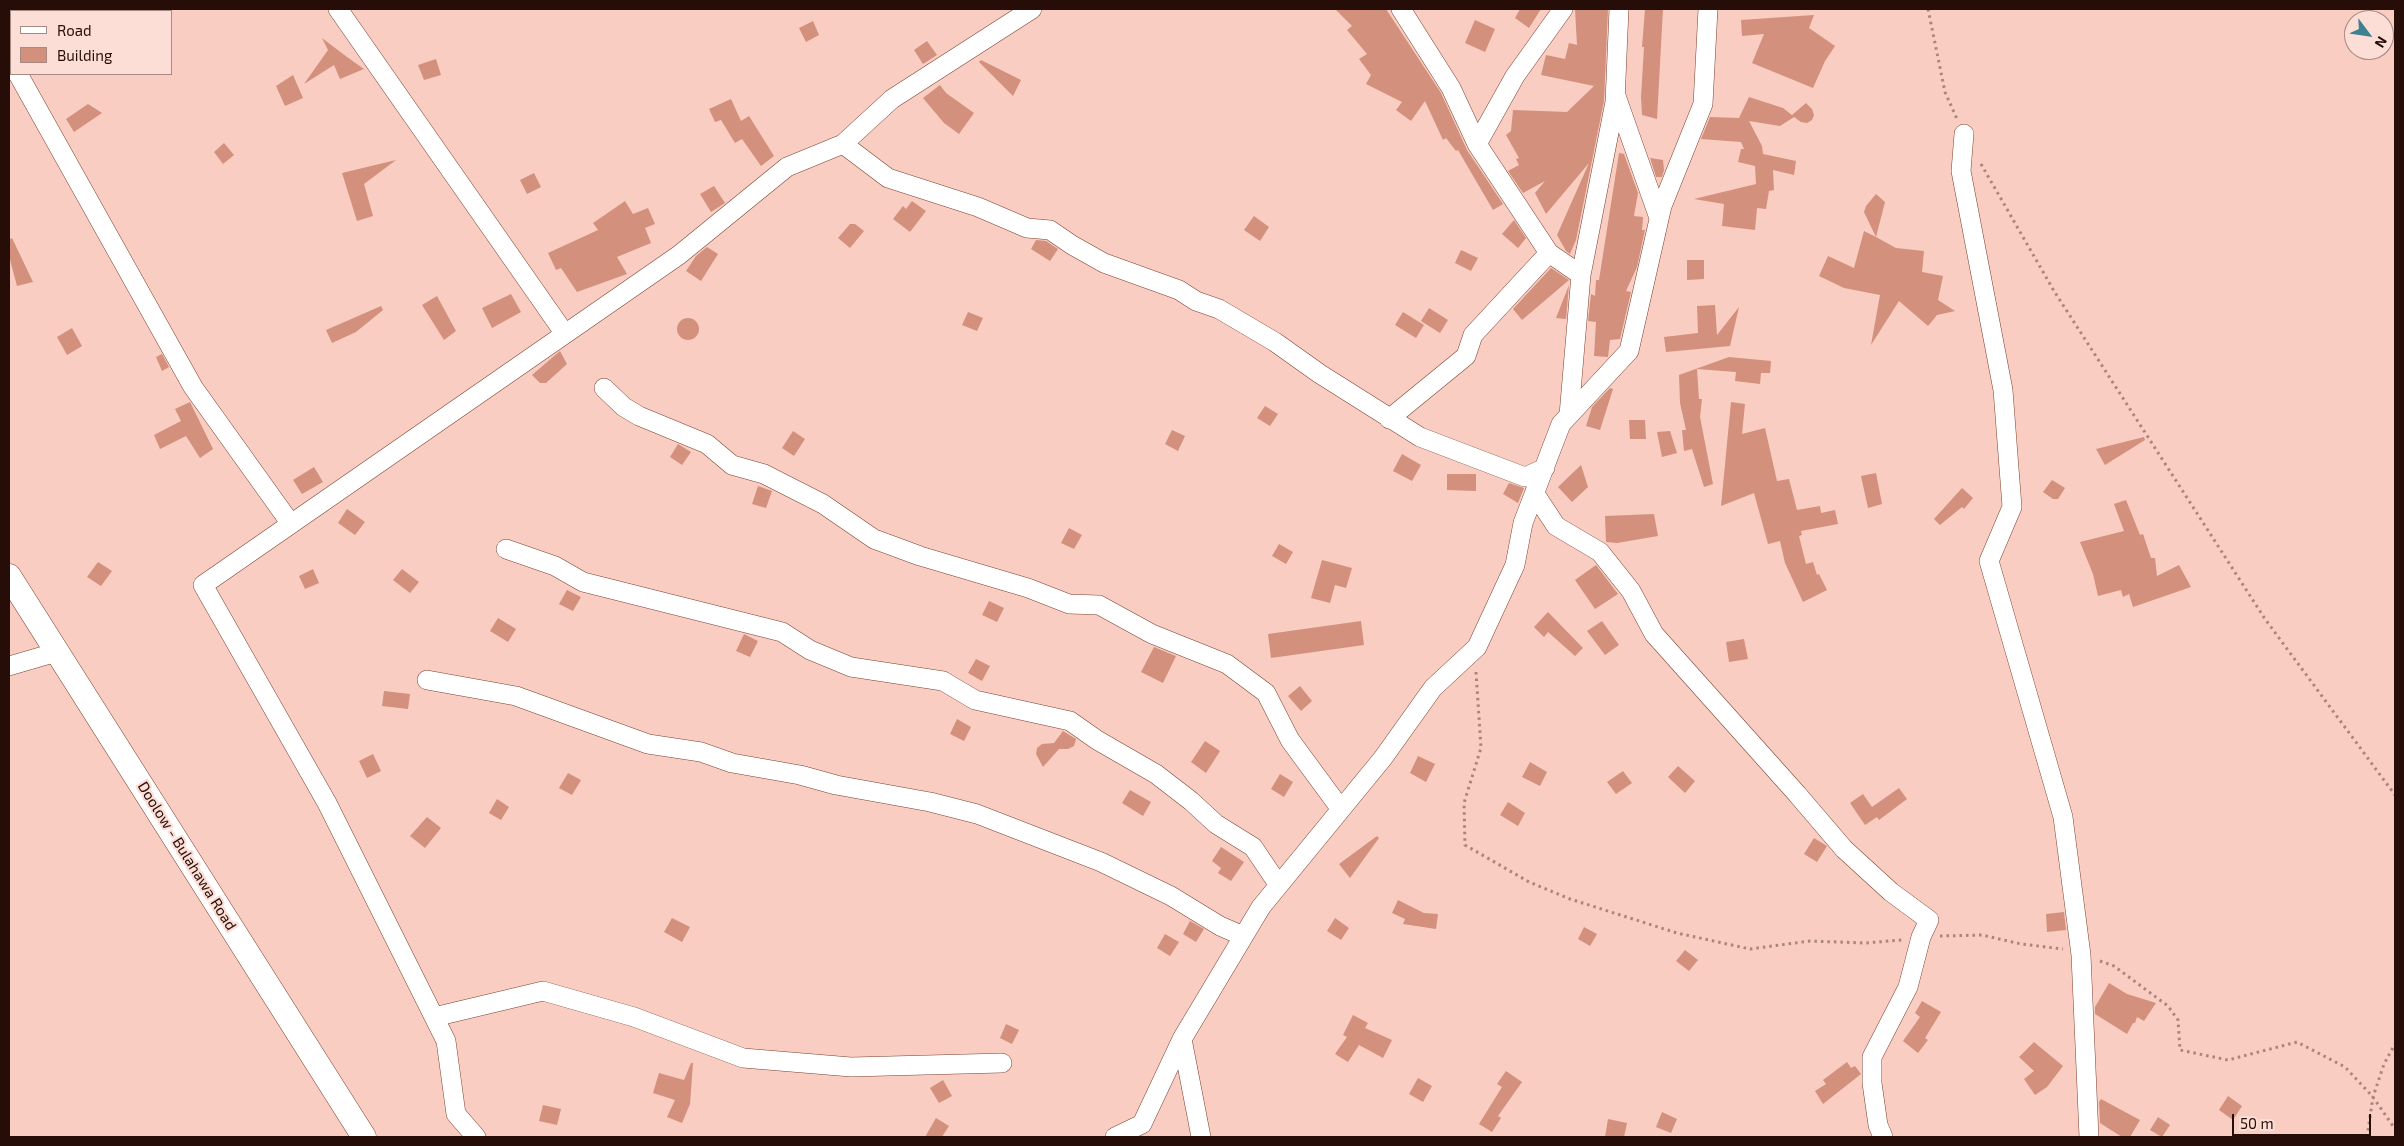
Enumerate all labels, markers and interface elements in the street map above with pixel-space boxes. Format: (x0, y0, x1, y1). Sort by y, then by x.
legend (10, 10, 172, 75)
north arrow (2344, 10, 2394, 60)
text: Road (57, 21, 92, 39)
text: N (2372, 34, 2391, 51)
text: Building (57, 46, 112, 64)
street label: Doolow - Bulahawa Road (134, 778, 240, 934)
scale bar (2234, 1104, 2373, 1136)
text: 50 m (2240, 1114, 2274, 1132)

